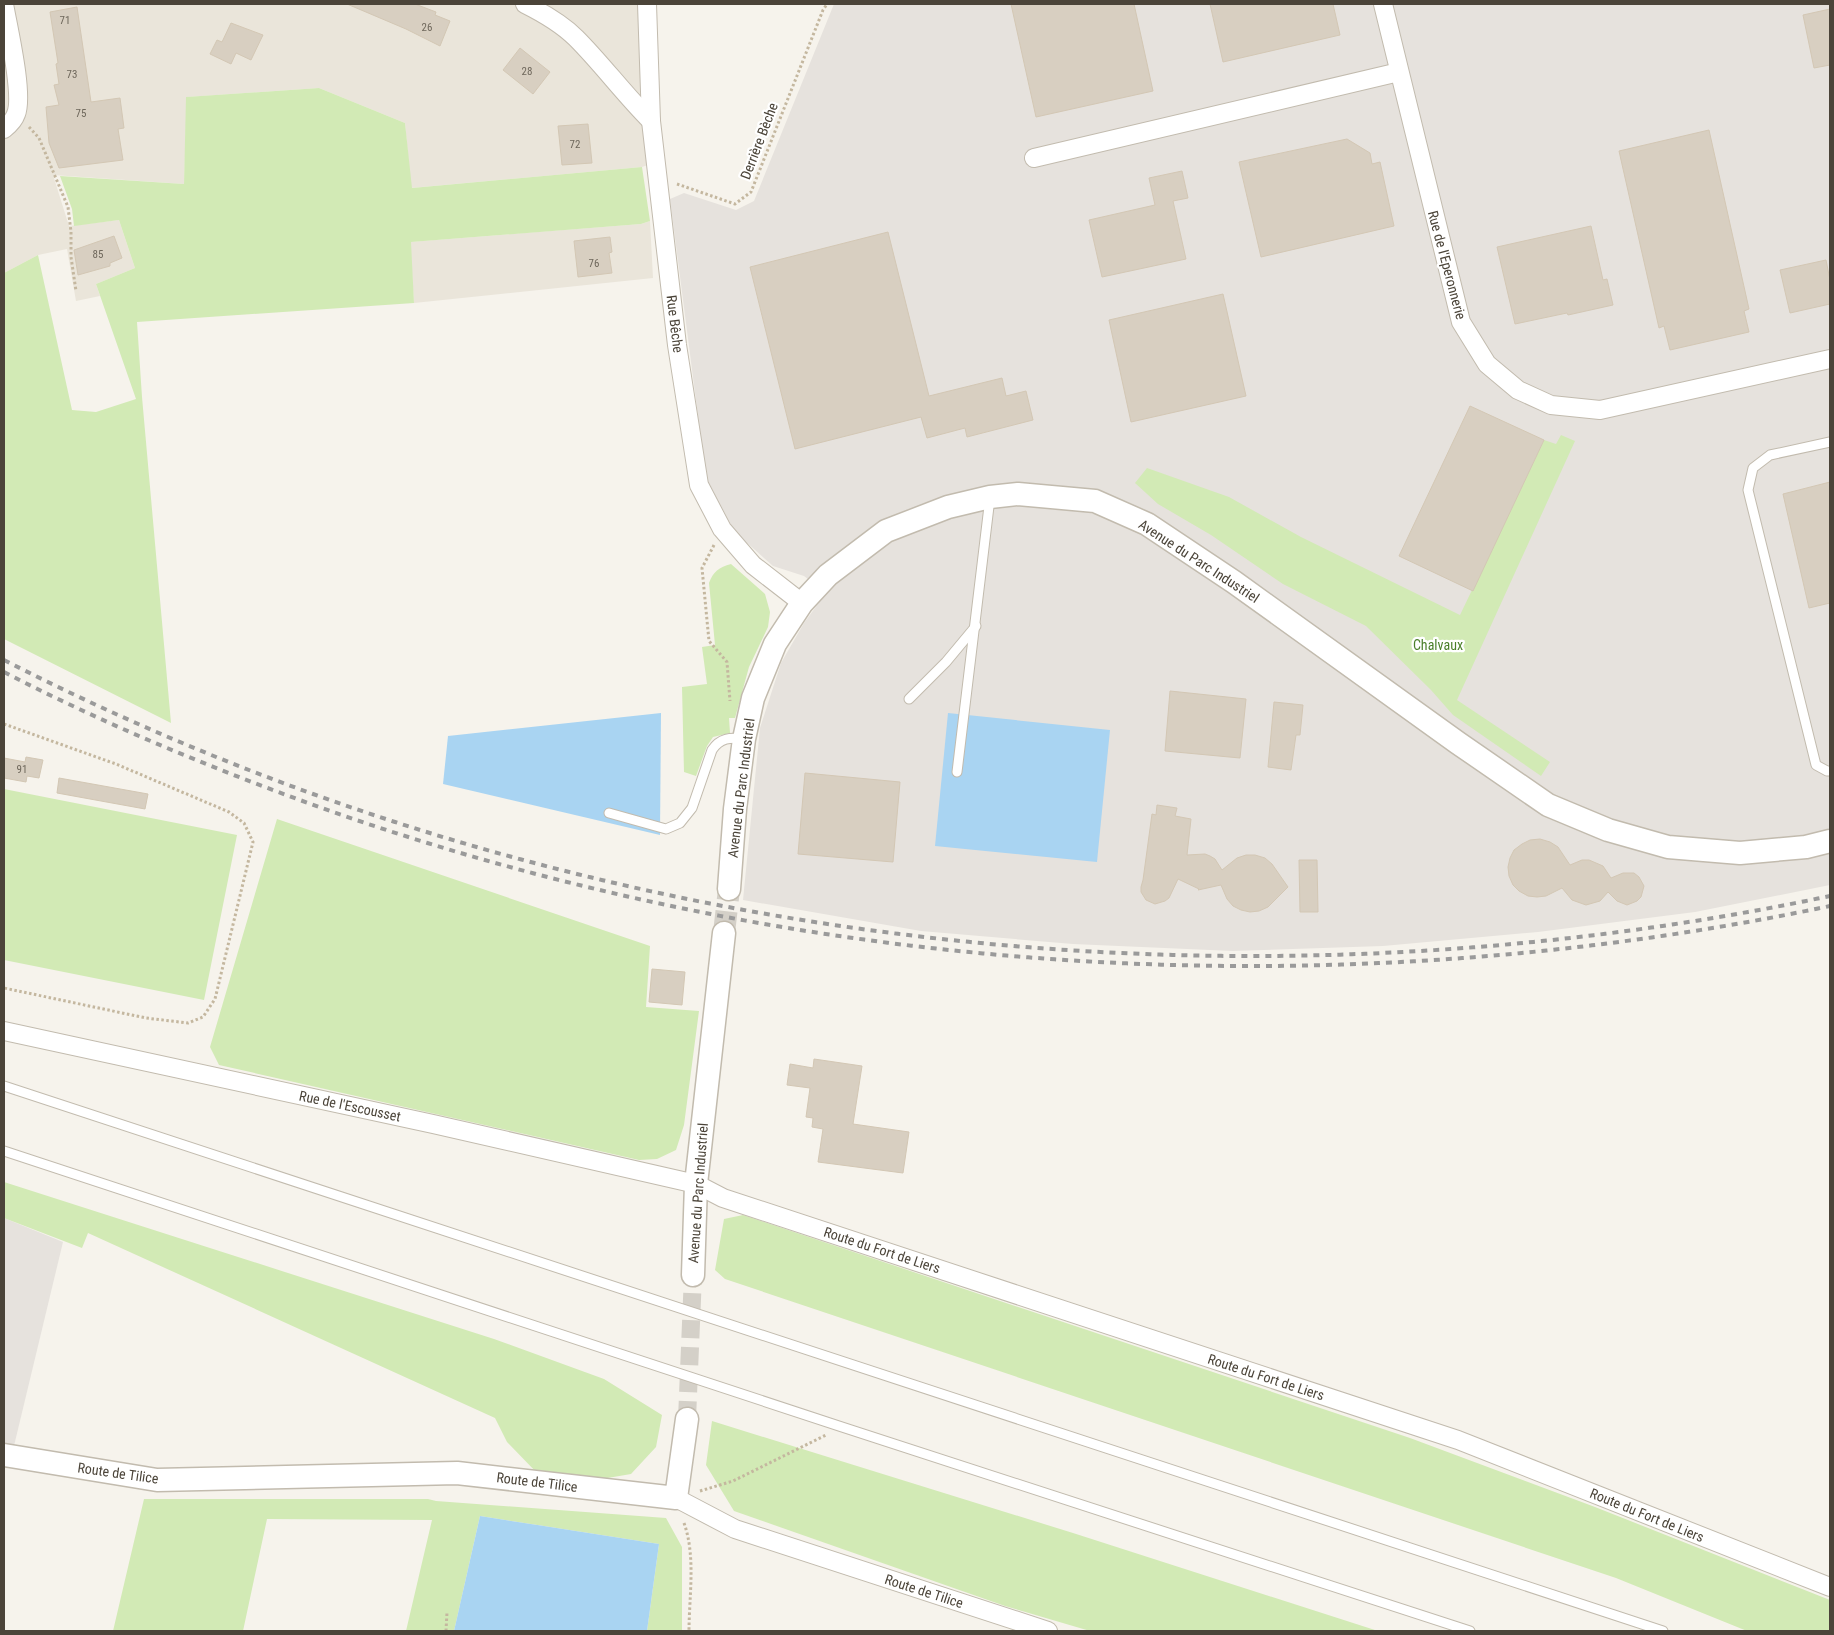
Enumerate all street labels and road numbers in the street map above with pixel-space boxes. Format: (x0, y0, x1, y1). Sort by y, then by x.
street label: Derrière Bèche (737, 100, 781, 182)
street label: Rue de l'Eperonnerie (1425, 209, 1469, 322)
street label: Rue Bêche (664, 294, 687, 354)
street label: Avenue du Parc Industriel (1136, 516, 1262, 606)
street label: Avenue du Parc Industriel (725, 717, 757, 859)
street label: Rue de l'Escousset (298, 1087, 402, 1125)
street label: Avenue du Parc Industriel (685, 1122, 711, 1264)
street label: Route du Fort de Liers (822, 1224, 942, 1276)
street label: Route du Fort de Liers (1206, 1351, 1326, 1403)
street label: Route de Tilice (77, 1459, 160, 1487)
street label: Route de Tilice (496, 1469, 579, 1495)
street label: Route du Fort de Liers (1588, 1485, 1706, 1545)
street label: Route de Tilice (883, 1571, 966, 1611)

